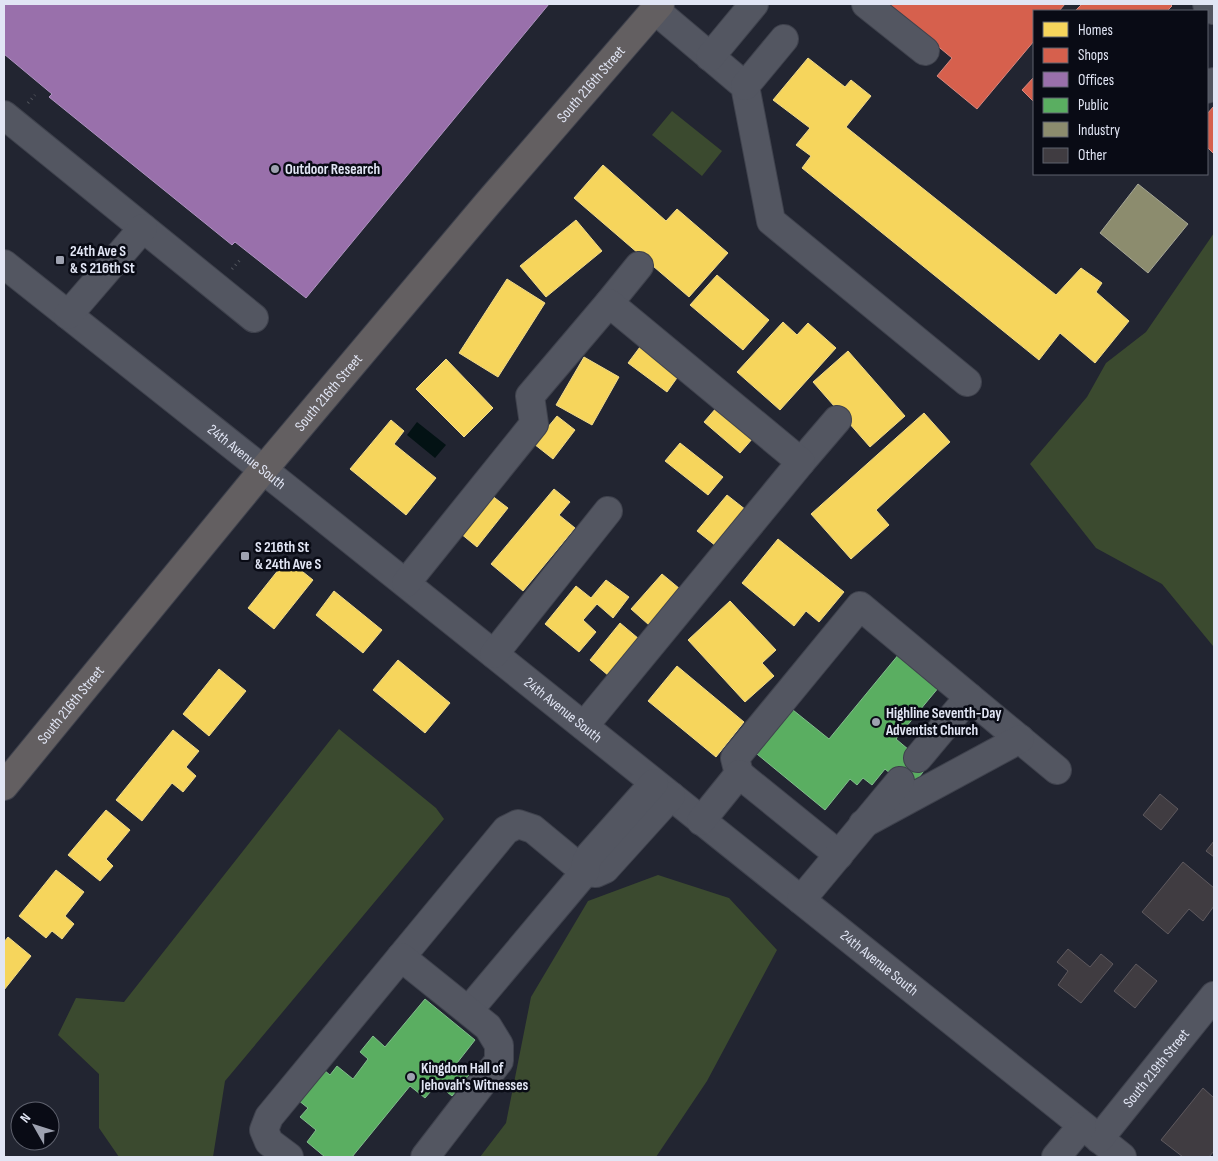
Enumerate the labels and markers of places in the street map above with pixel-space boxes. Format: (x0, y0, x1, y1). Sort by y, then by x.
place label: Outdoor Research (285, 160, 380, 179)
marker: Outdoor Research (269, 163, 281, 175)
place label: 24th Ave S & S 216th St (70, 242, 135, 278)
marker: 24th Ave S & S 216th St (54, 254, 66, 266)
place label: S 216th St & 24th Ave S (255, 538, 321, 574)
marker: S 216th St & 24th Ave S (239, 550, 251, 562)
place label: Highline Seventh-Day Adventist Church (885, 704, 1002, 740)
marker: Highline Seventh-Day Adventist Church (870, 716, 882, 728)
place label: Kingdom Hall of Jehovah's Witnesses (420, 1059, 529, 1095)
marker: Kingdom Hall of Jehovah's Witnesses (405, 1071, 417, 1083)

